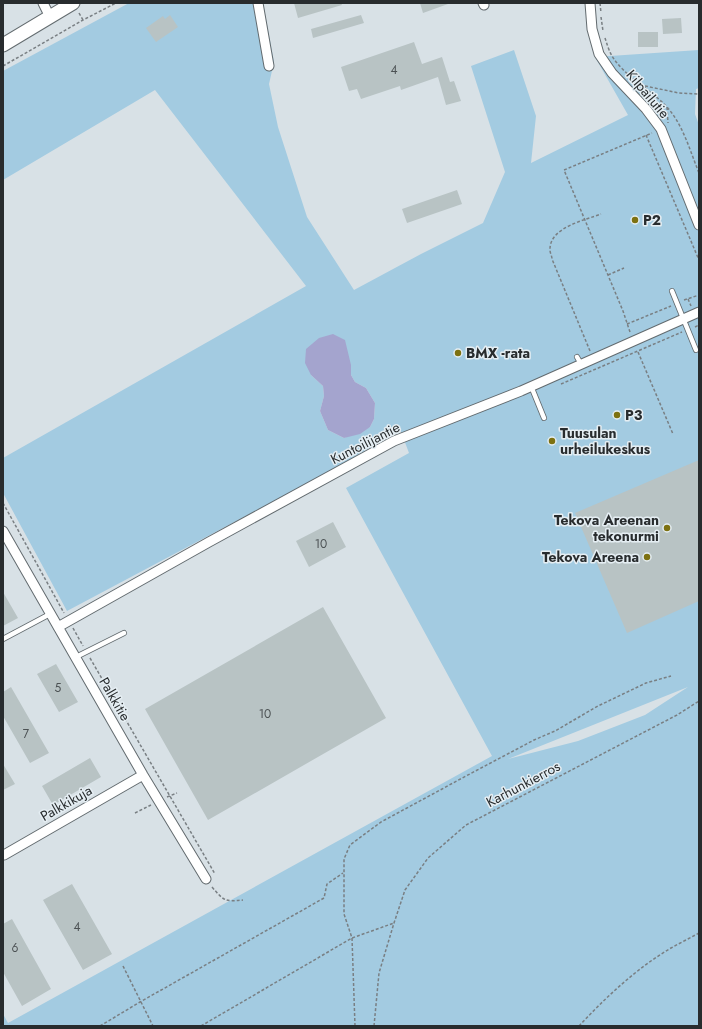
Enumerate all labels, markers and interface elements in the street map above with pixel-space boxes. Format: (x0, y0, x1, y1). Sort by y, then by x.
house number: 4 (391, 61, 398, 79)
street label: Kilpailutie (622, 65, 674, 123)
place label: P2 (643, 210, 661, 230)
marker: P2 (630, 215, 640, 225)
place label: BMX -rata (466, 343, 530, 363)
marker: BMX -rata (453, 348, 463, 358)
place label: P3 (625, 405, 643, 425)
marker: P3 (612, 410, 622, 420)
street label: Kuntoilijantie (327, 417, 403, 469)
place label: Tuusulan urheilukeskus (560, 423, 651, 459)
marker: Tuusulan urheilukeskus (547, 436, 557, 446)
place label: Tekova Areenan tekonurmi (554, 510, 659, 546)
marker: Tekova Areenan tekonurmi (662, 523, 672, 533)
house number: 10 (315, 535, 327, 553)
place label: Tekova Areena (542, 547, 639, 567)
marker: Tekova Areena (642, 552, 652, 562)
street label: Palkkitie (94, 673, 136, 725)
house number: 5 (55, 679, 62, 697)
house number: 10 (259, 705, 271, 723)
house number: 7 (23, 725, 30, 743)
street label: Karhunkierros (482, 756, 564, 812)
street label: Palkkikuja (36, 780, 96, 826)
house number: 4 (74, 918, 81, 936)
house number: 6 (12, 939, 19, 957)

